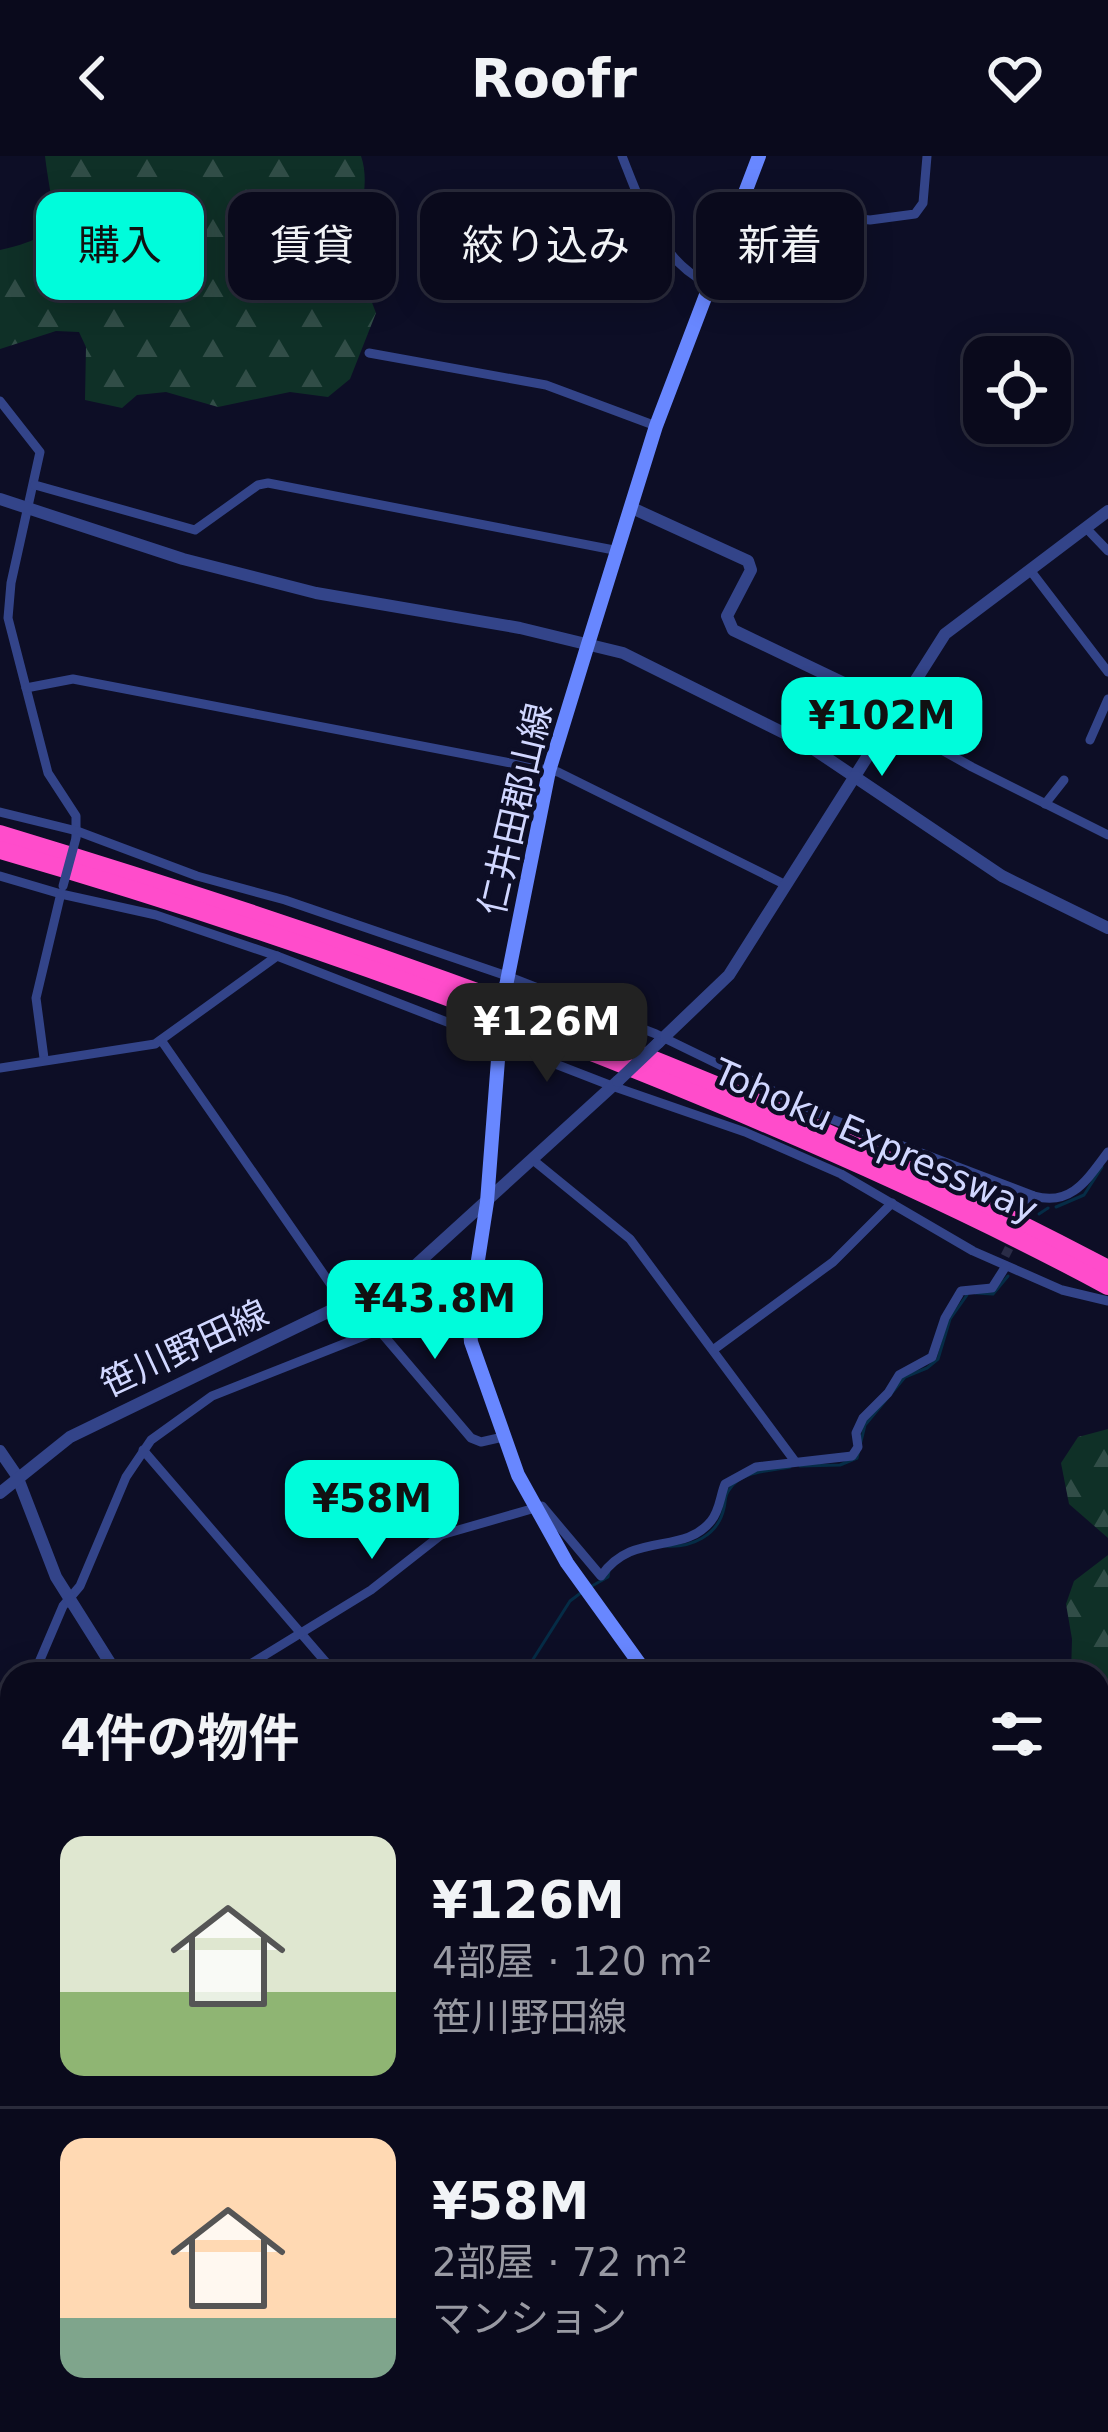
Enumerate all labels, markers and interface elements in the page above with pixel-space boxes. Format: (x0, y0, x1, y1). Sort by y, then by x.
icon: back (60, 45, 126, 111)
icon: heart (982, 45, 1048, 111)
text: Roofr (471, 47, 637, 110)
chip: 購入 (36, 192, 204, 300)
chip: 賃貸 (228, 192, 396, 300)
chip: 絞り込み (420, 192, 672, 300)
chip: 新着 (696, 192, 864, 300)
map controls (963, 336, 1071, 444)
button: locate (963, 336, 1071, 444)
pin: ¥102M (798, 677, 966, 779)
text: ¥102M (808, 693, 956, 738)
street label: 仁井田郡山線 (471, 699, 560, 919)
pin: ¥126M (463, 983, 631, 1085)
text: ¥126M (473, 999, 621, 1044)
street label: Tohoku Expressway (707, 1050, 1044, 1230)
pin: ¥43.8M (337, 1260, 533, 1362)
text: ¥43.8M (354, 1276, 516, 1321)
street label: 笹川野田線 (94, 1292, 274, 1405)
pin: ¥58M (301, 1460, 443, 1562)
text: ¥58M (312, 1476, 432, 1521)
icon: filters (984, 1701, 1050, 1767)
text: 4件の物件 (60, 1709, 300, 1768)
text: ¥126M (432, 1871, 625, 1930)
icon: home (156, 1884, 300, 2028)
text: 4部屋 · 120 m² (432, 1939, 712, 1984)
text: 笹川野田線 (432, 1995, 627, 2040)
text: ¥58M (432, 2172, 589, 2231)
icon: home (156, 2186, 300, 2330)
text: 2部屋 · 72 m² (432, 2240, 688, 2285)
text: マンション (432, 2296, 627, 2341)

